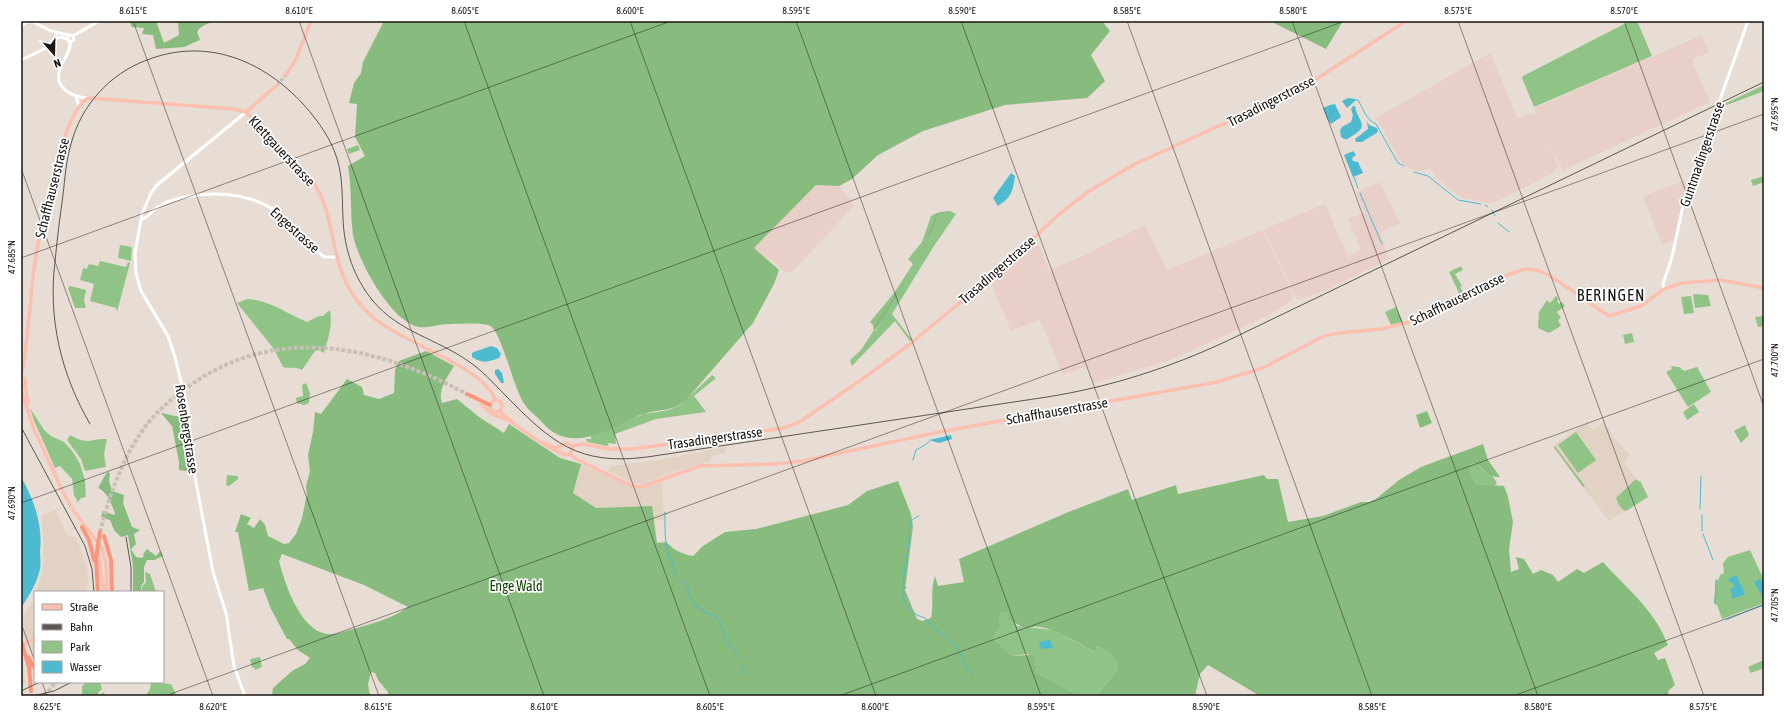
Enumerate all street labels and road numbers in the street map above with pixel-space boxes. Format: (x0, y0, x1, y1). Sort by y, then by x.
street label: Trasadingerstrasse (1225, 72, 1317, 130)
street label: Guntmadingerstrasse (1677, 99, 1727, 209)
street label: Klettgauerstrasse (245, 113, 319, 189)
street label: Schaffhauserstrasse (32, 136, 72, 240)
street label: Engestrasse (267, 204, 323, 256)
street label: Trasadingerstrasse (956, 233, 1038, 307)
street label: Schaffhauserstrasse (1407, 269, 1507, 329)
street label: Rosenbergstrasse (172, 383, 202, 475)
street label: Schaffhauserstrasse (1005, 394, 1109, 428)
street label: Trasadingerstrasse (667, 423, 763, 453)

